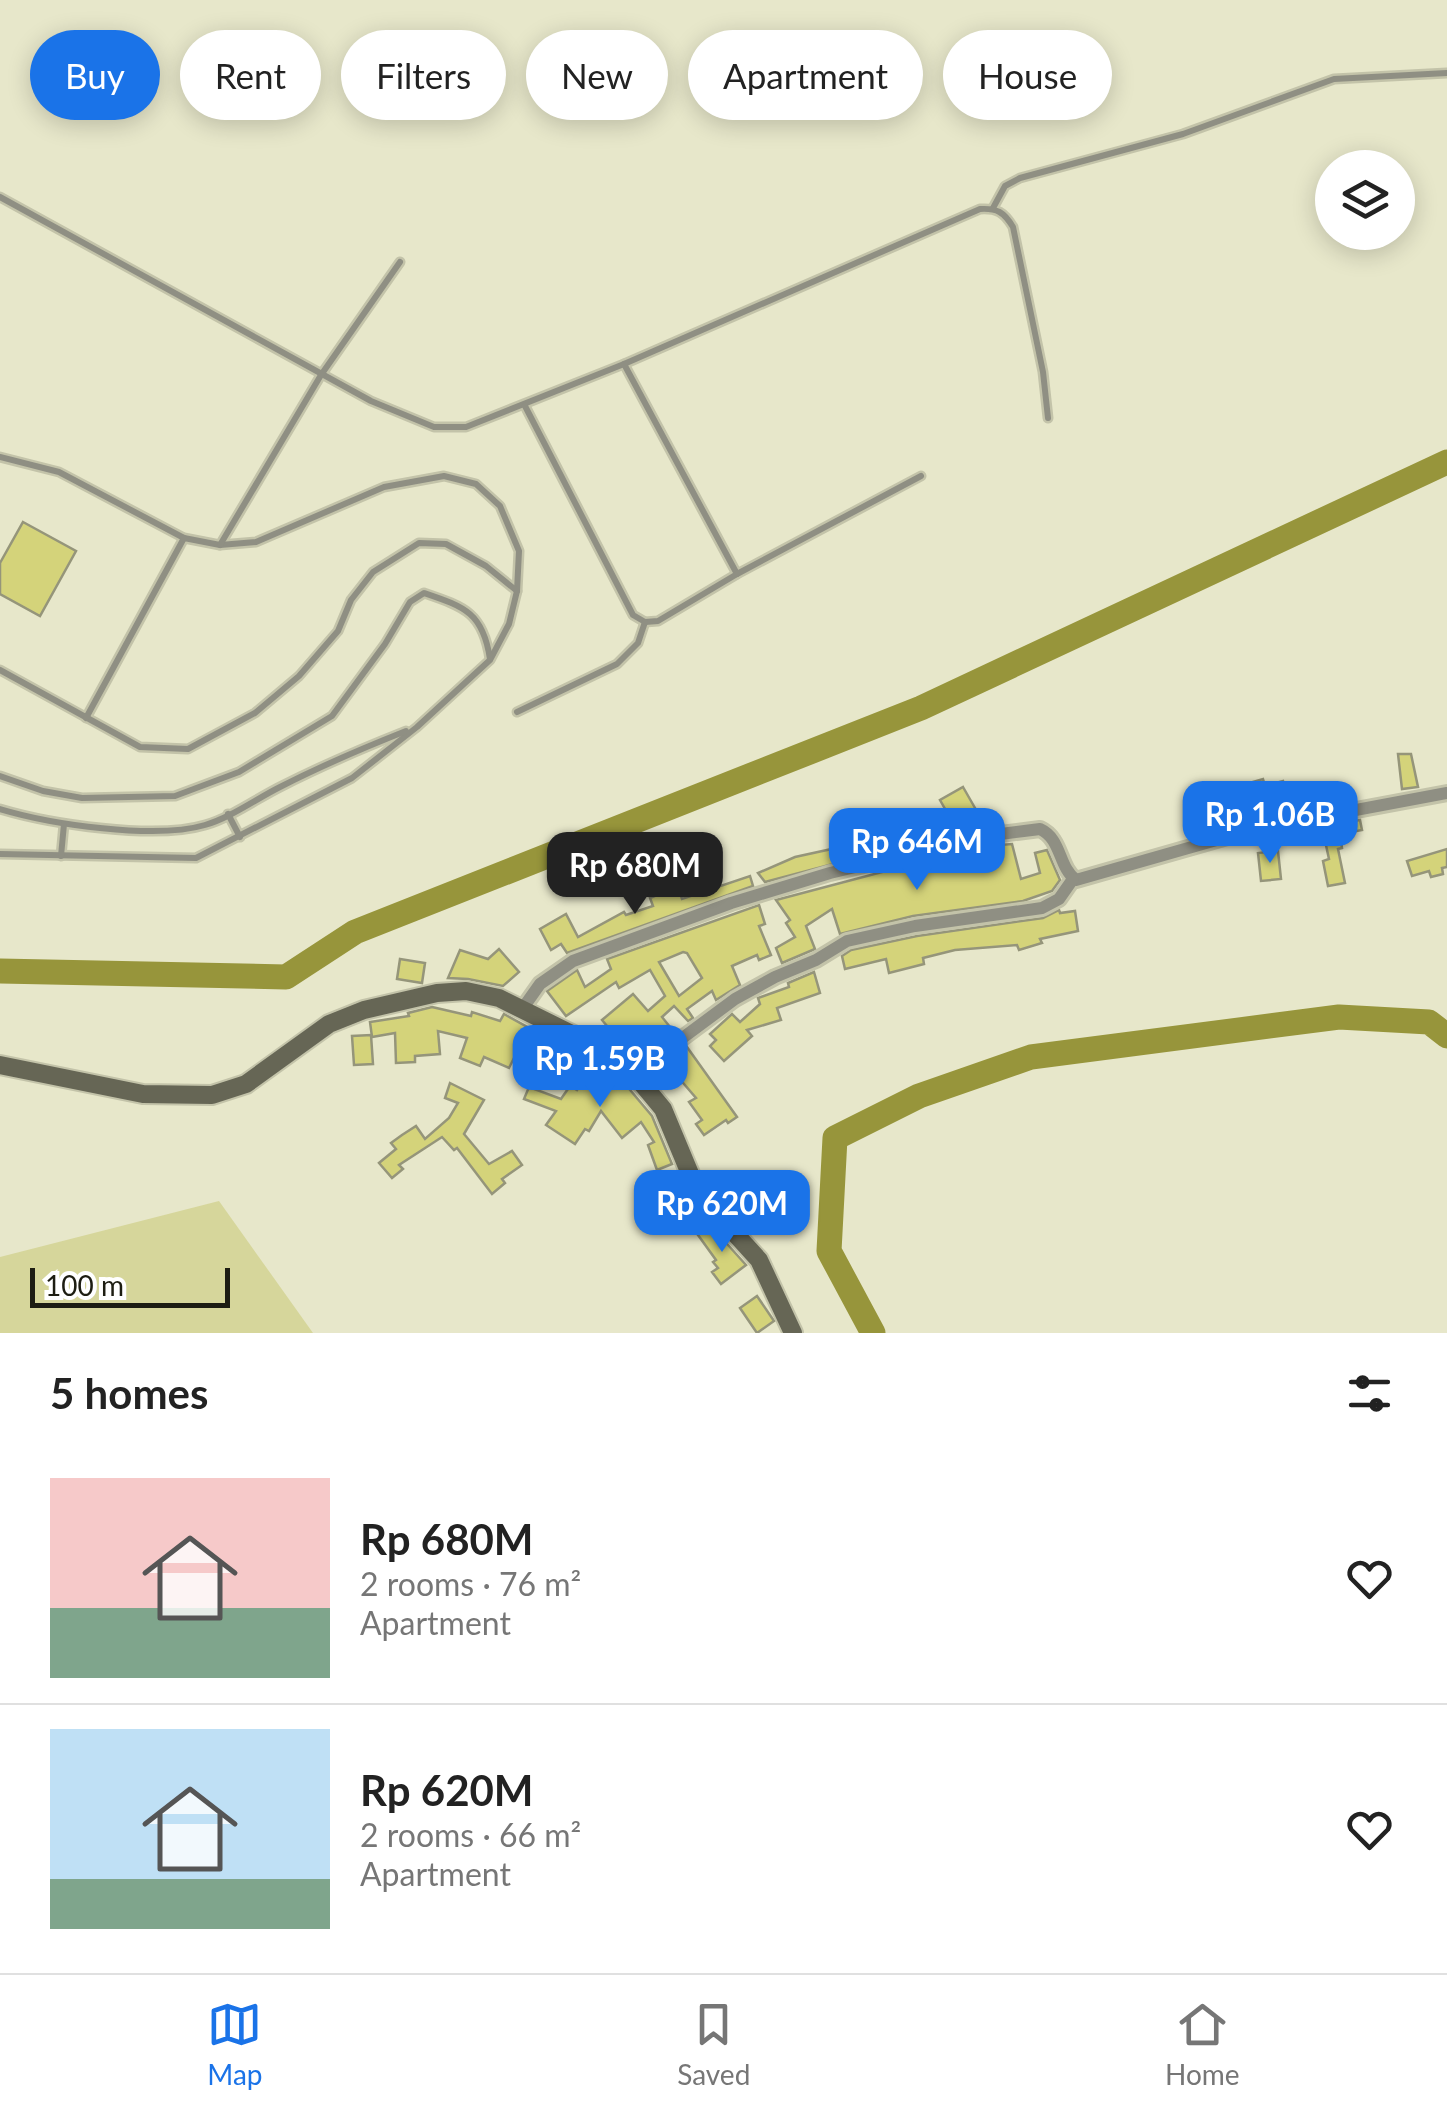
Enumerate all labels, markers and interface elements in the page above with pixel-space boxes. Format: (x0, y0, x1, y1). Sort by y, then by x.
chip: Buy (30, 30, 160, 120)
chip: Rent (180, 30, 321, 120)
chip: Filters (341, 30, 506, 120)
chip: New (526, 30, 668, 120)
chip: Apartment (688, 30, 923, 120)
chip: House (943, 30, 1112, 120)
map controls (1315, 150, 1415, 250)
button: layers (1315, 150, 1415, 250)
pin: Rp 1.06B (1167, 781, 1373, 866)
text: Rp 1.06B (1205, 794, 1335, 833)
pin: Rp 646M (825, 808, 1009, 893)
text: Rp 646M (851, 821, 983, 860)
pin: Rp 680M (543, 832, 727, 917)
text: Rp 680M (569, 845, 701, 884)
pin: Rp 1.59B (497, 1025, 703, 1110)
text: Rp 1.59B (535, 1038, 665, 1077)
pin: Rp 620M (630, 1170, 814, 1255)
text: Rp 620M (656, 1183, 788, 1222)
scale bar (30, 1263, 230, 1308)
text: 100 m (45, 1268, 124, 1302)
icon: filters (1342, 1366, 1397, 1421)
text: 5 homes (50, 1368, 208, 1418)
text: Rp 680M (360, 1514, 534, 1564)
icon: home (130, 1518, 250, 1638)
icon: heart (1342, 1551, 1397, 1606)
text: 2 rooms · 76 m² (360, 1564, 581, 1603)
text: Apartment (360, 1603, 511, 1642)
text: Rp 620M (360, 1765, 534, 1815)
icon: home (130, 1769, 250, 1889)
icon: heart (1342, 1802, 1397, 1857)
text: 2 rooms · 66 m² (360, 1815, 581, 1854)
text: Apartment (360, 1854, 511, 1893)
tab: Map (207, 1997, 263, 2091)
tab: Saved (677, 1997, 750, 2091)
tab: Home (1165, 1997, 1240, 2091)

